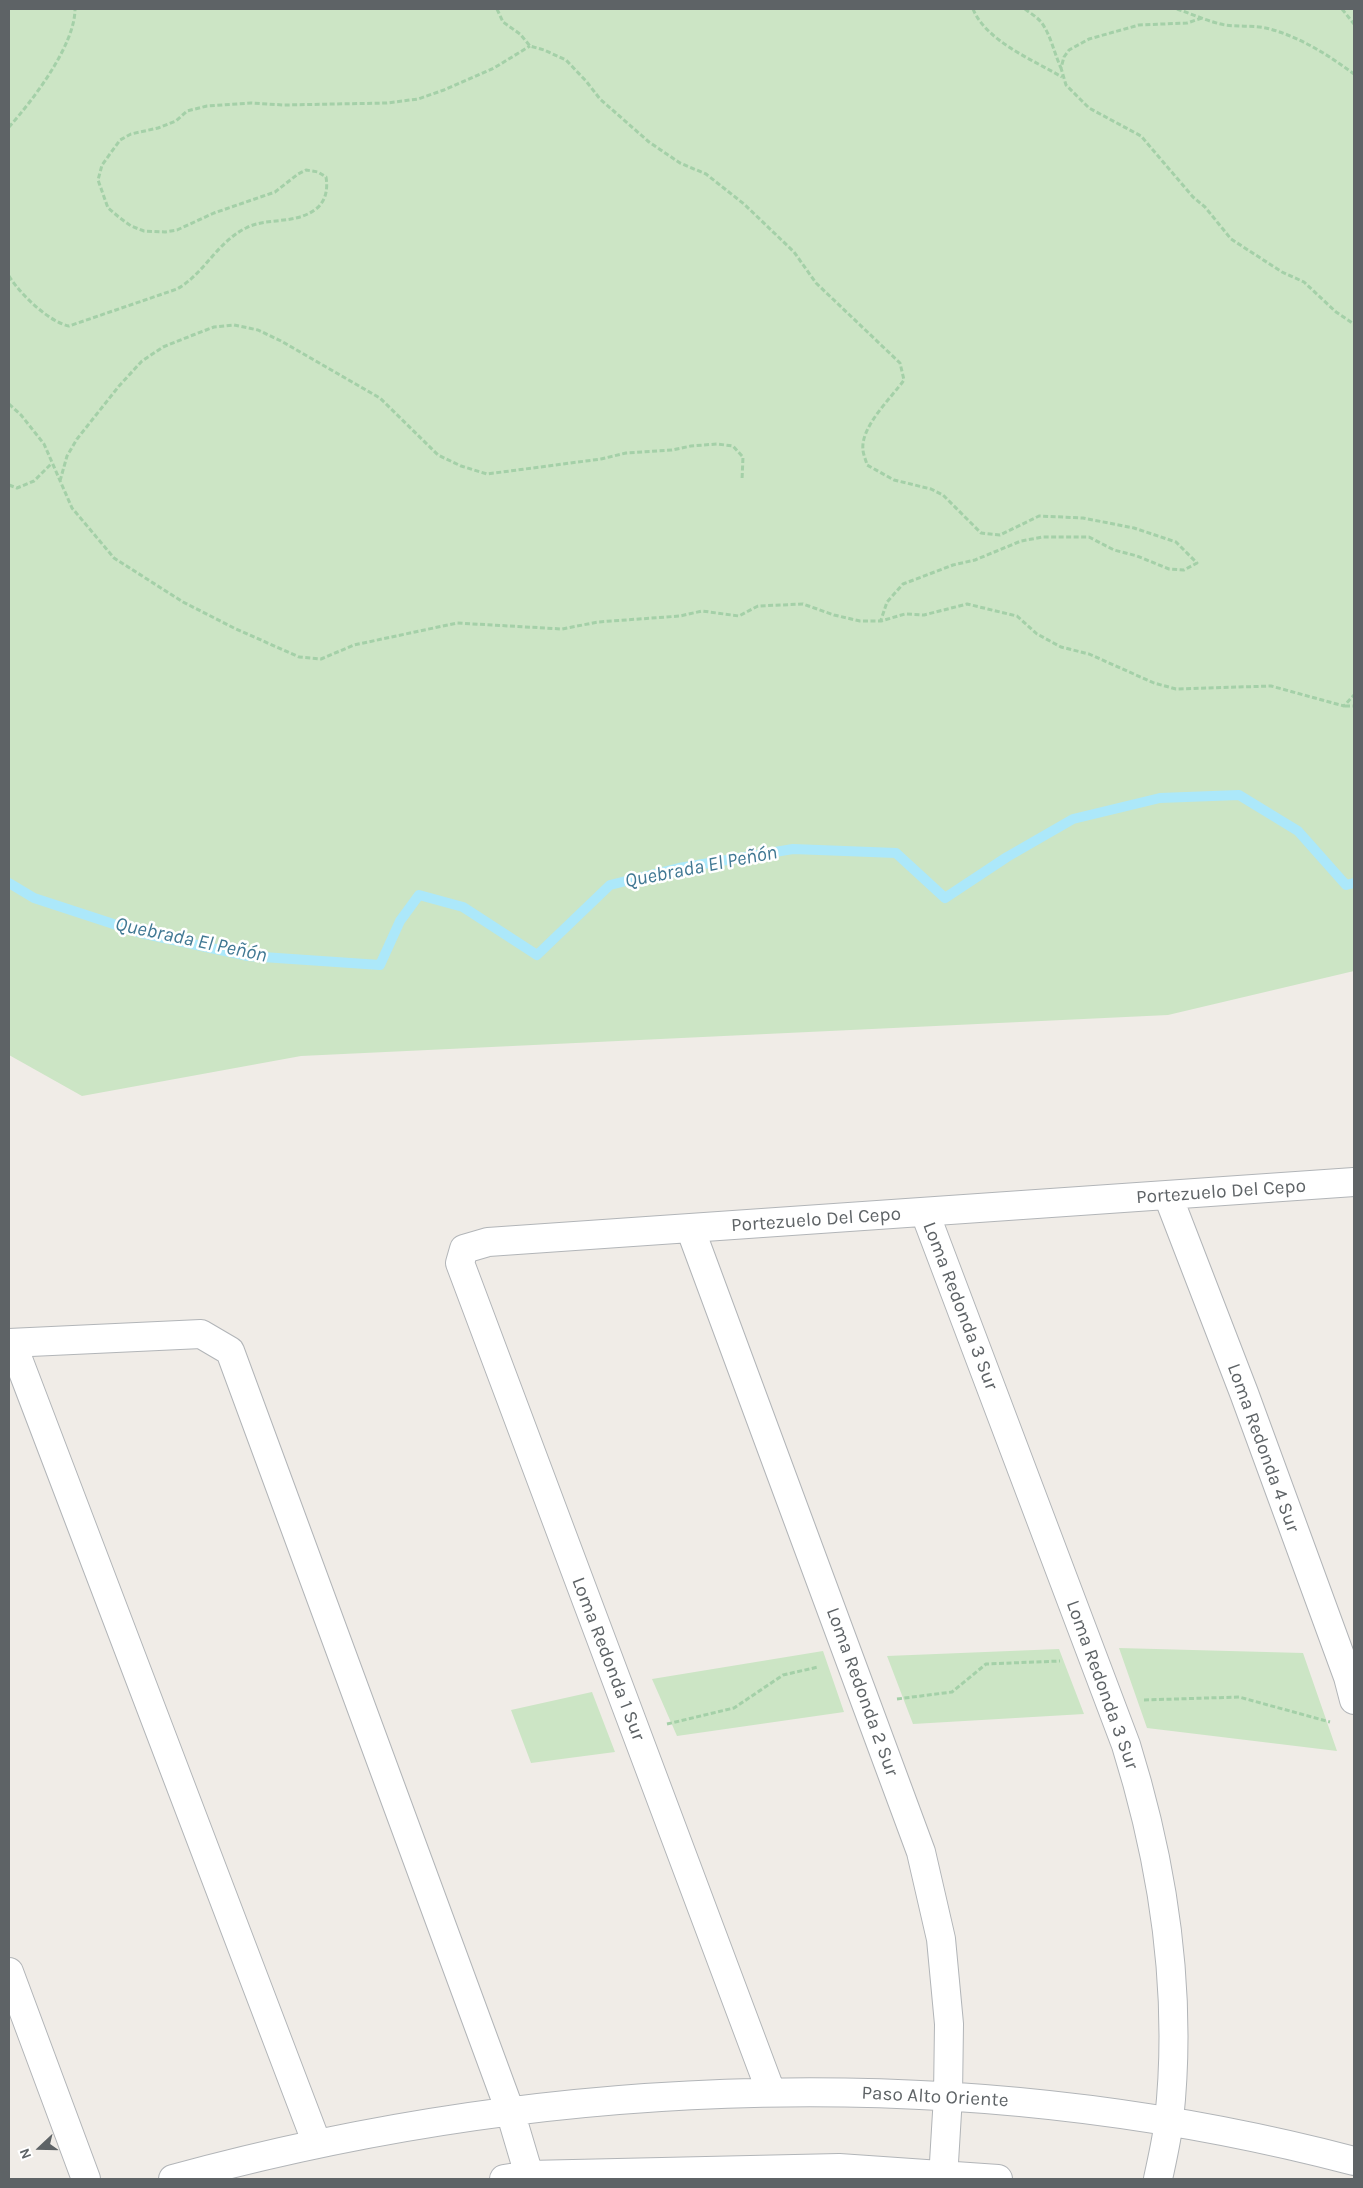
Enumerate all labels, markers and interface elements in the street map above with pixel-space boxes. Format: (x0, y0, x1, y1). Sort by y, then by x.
water label: Quebrada El Peñón (623, 840, 779, 894)
water label: Quebrada El Peñón (113, 912, 269, 968)
street label: Portezuelo Del Cepo (1135, 1175, 1307, 1209)
street label: Portezuelo Del Cepo (730, 1203, 902, 1237)
street label: Loma Redonda 3 Sur (917, 1219, 1003, 1393)
street label: Loma Redonda 4 Sur (1222, 1361, 1304, 1535)
street label: Loma Redonda 1 Sur (566, 1574, 650, 1744)
street label: Loma Redonda 3 Sur (1061, 1597, 1143, 1773)
street label: Loma Redonda 2 Sur (821, 1604, 903, 1780)
street label: Paso Alto Oriente (861, 2082, 1009, 2112)
north arrow (15, 2123, 65, 2173)
text: N (16, 2146, 35, 2161)

